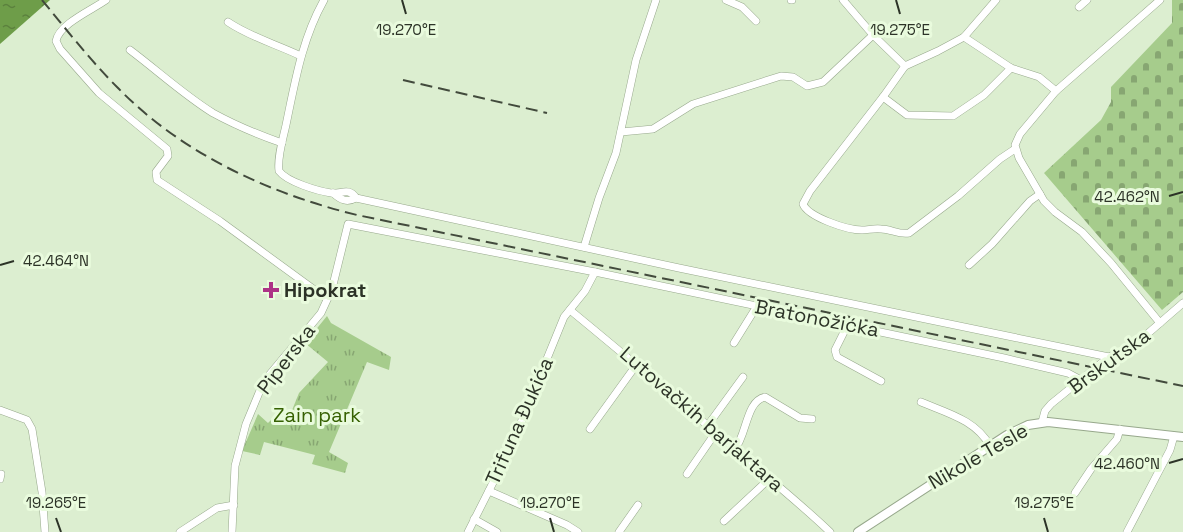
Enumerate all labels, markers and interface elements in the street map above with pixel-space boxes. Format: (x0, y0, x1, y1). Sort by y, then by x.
text: 19.270°E (376, 20, 436, 39)
text: 19.275°E (870, 20, 930, 39)
text: 42.462°N (1094, 187, 1160, 206)
text: 42.464°N (23, 251, 89, 270)
place label: Hipokrat (284, 277, 366, 303)
marker: Hipokrat (262, 281, 280, 299)
street label: Bratonožićka (753, 293, 881, 343)
street label: Piperska (251, 319, 321, 399)
street label: Brskutska (1063, 322, 1155, 400)
street label: Lutovačkih barjaktara (615, 341, 789, 497)
street label: Trifuna Đukića (479, 353, 559, 489)
park label: Zain park (273, 402, 361, 428)
street label: Nikole Tesle (923, 417, 1033, 495)
text: 42.460°N (1094, 454, 1160, 473)
text: 19.265°E (26, 493, 86, 512)
text: 19.270°E (520, 493, 580, 512)
text: 19.275°E (1014, 493, 1074, 512)

